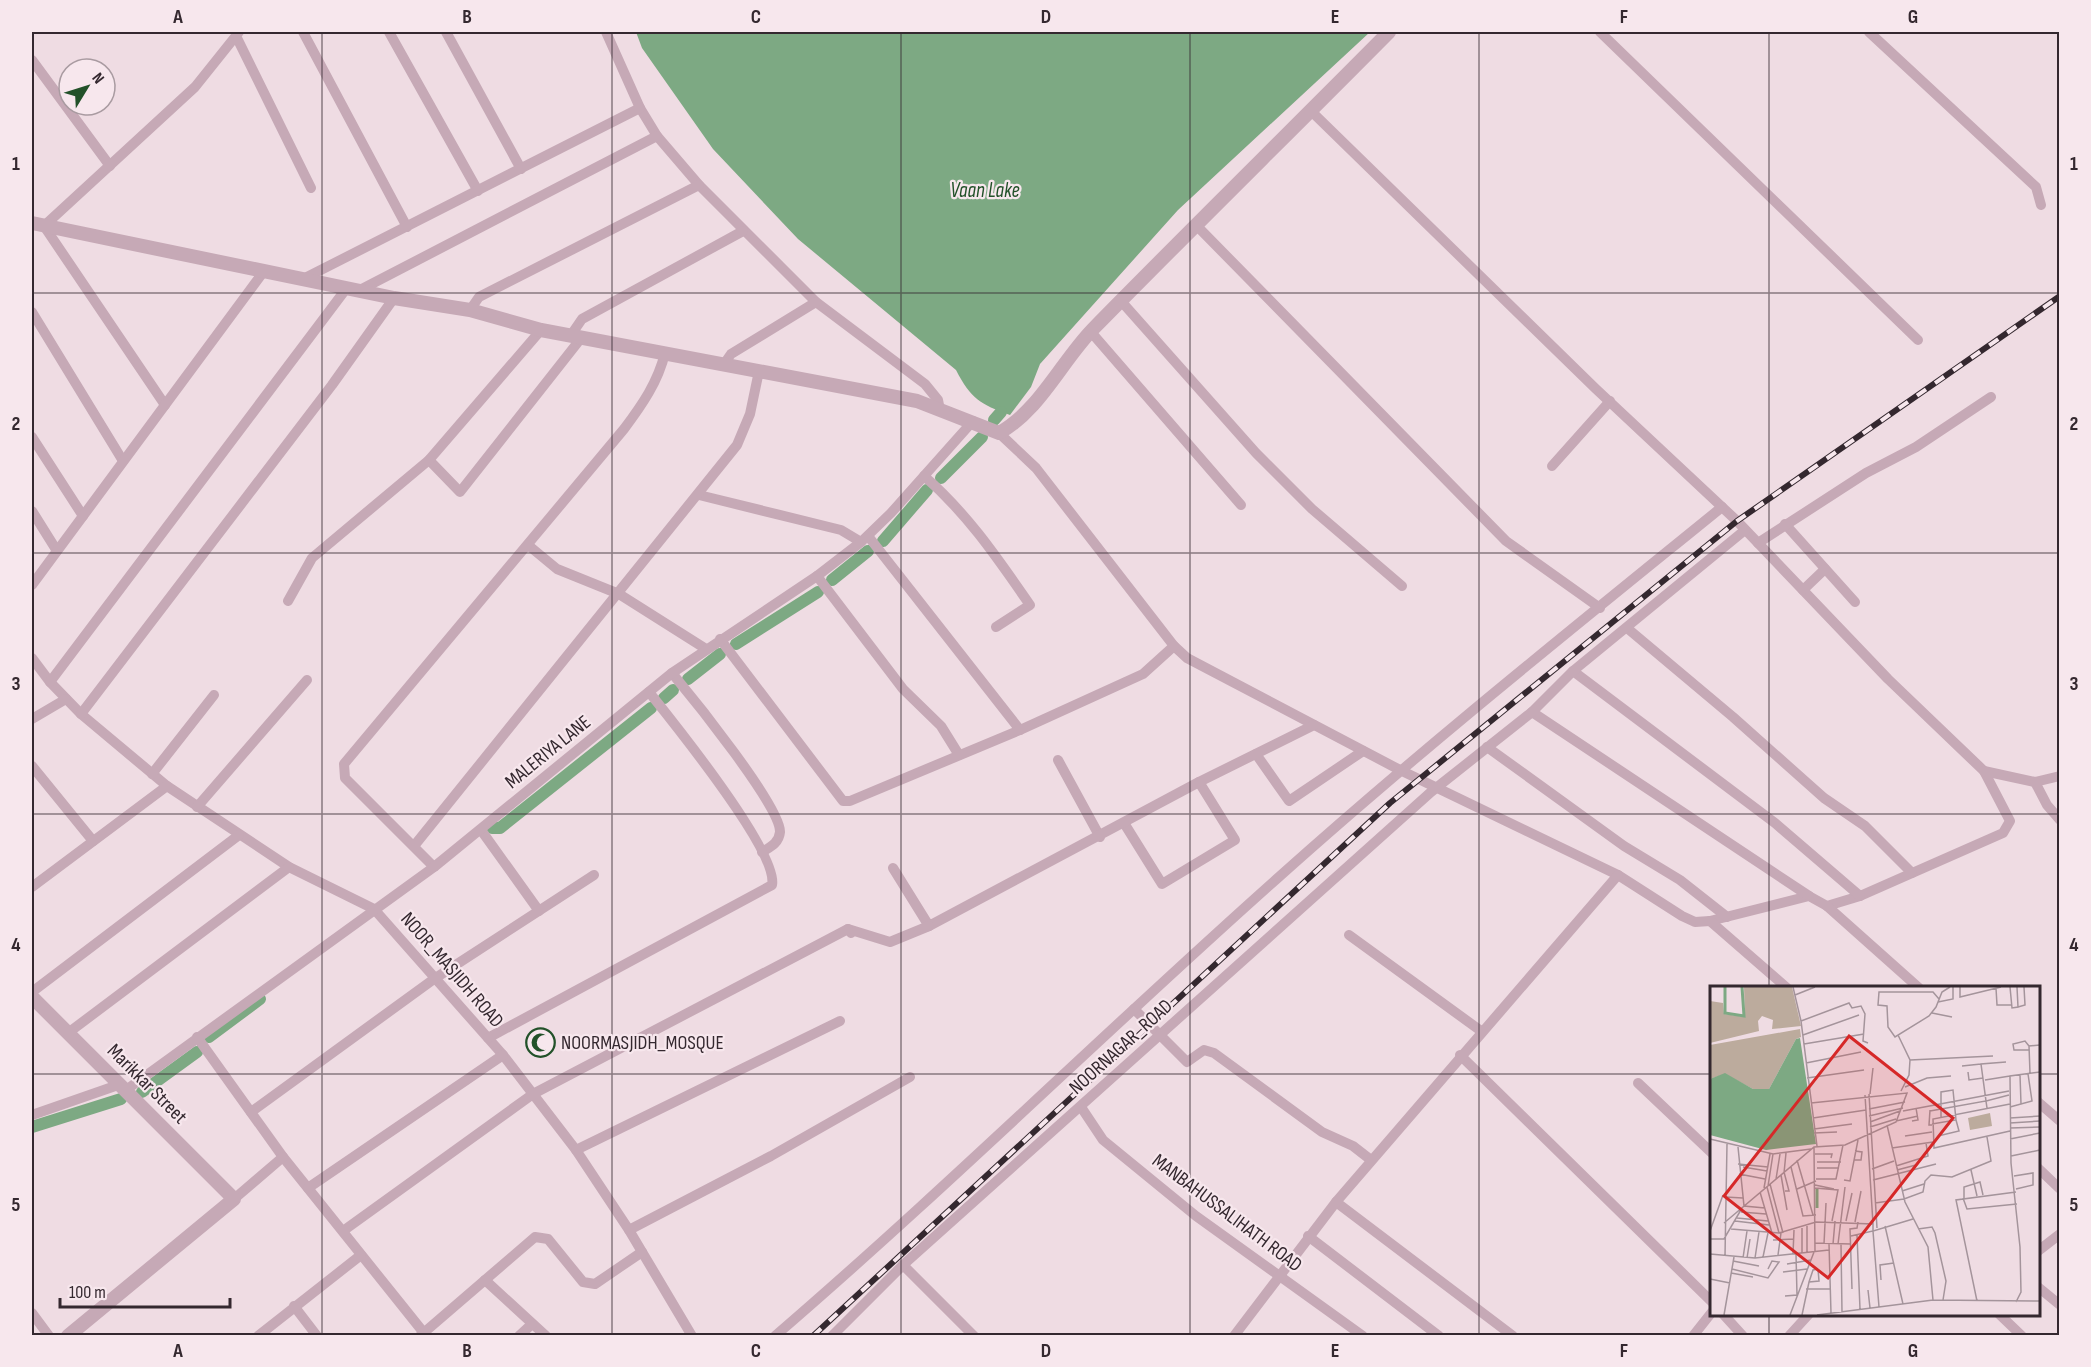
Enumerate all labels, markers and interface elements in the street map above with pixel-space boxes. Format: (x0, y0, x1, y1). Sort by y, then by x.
text: A (172, 5, 183, 29)
text: B (462, 5, 472, 29)
text: C (751, 5, 761, 29)
text: D (1041, 5, 1051, 29)
text: E (1331, 5, 1339, 29)
text: F (1620, 5, 1628, 29)
text: G (1908, 5, 1918, 29)
north arrow (57, 57, 117, 117)
text: N (88, 69, 108, 88)
text: 1 (12, 152, 20, 176)
text: 1 (2070, 152, 2078, 176)
water label: Vaan Lake (950, 178, 1020, 203)
text: 2 (12, 412, 20, 436)
text: 2 (2070, 412, 2078, 436)
text: 3 (12, 672, 21, 696)
text: 3 (2070, 672, 2079, 696)
street label: MALERIYA LANE (500, 710, 596, 794)
street label: NOOR_MASJIDH ROAD (395, 907, 509, 1033)
text: 4 (11, 933, 21, 957)
text: 4 (2069, 933, 2079, 957)
inset map (1710, 986, 2040, 1316)
street label: NOORNAGAR_ROAD (1064, 994, 1178, 1100)
mosque icon: NOORMASJIDH_MOSQUE (524, 1027, 556, 1059)
place label: NOORMASJIDH_MOSQUE (561, 1031, 724, 1055)
street label: Marikkar Street (102, 1039, 192, 1129)
street label: MANBAHUSSALIHATH ROAD (1147, 1149, 1307, 1277)
text: 5 (12, 1193, 21, 1217)
text: 5 (2070, 1193, 2079, 1217)
scale bar (60, 1271, 230, 1309)
text: 100 m (69, 1282, 106, 1303)
text: A (172, 1339, 183, 1363)
text: B (462, 1339, 472, 1363)
text: C (751, 1339, 761, 1363)
text: D (1041, 1339, 1051, 1363)
text: E (1331, 1339, 1339, 1363)
text: F (1620, 1339, 1628, 1363)
text: G (1908, 1339, 1918, 1363)

